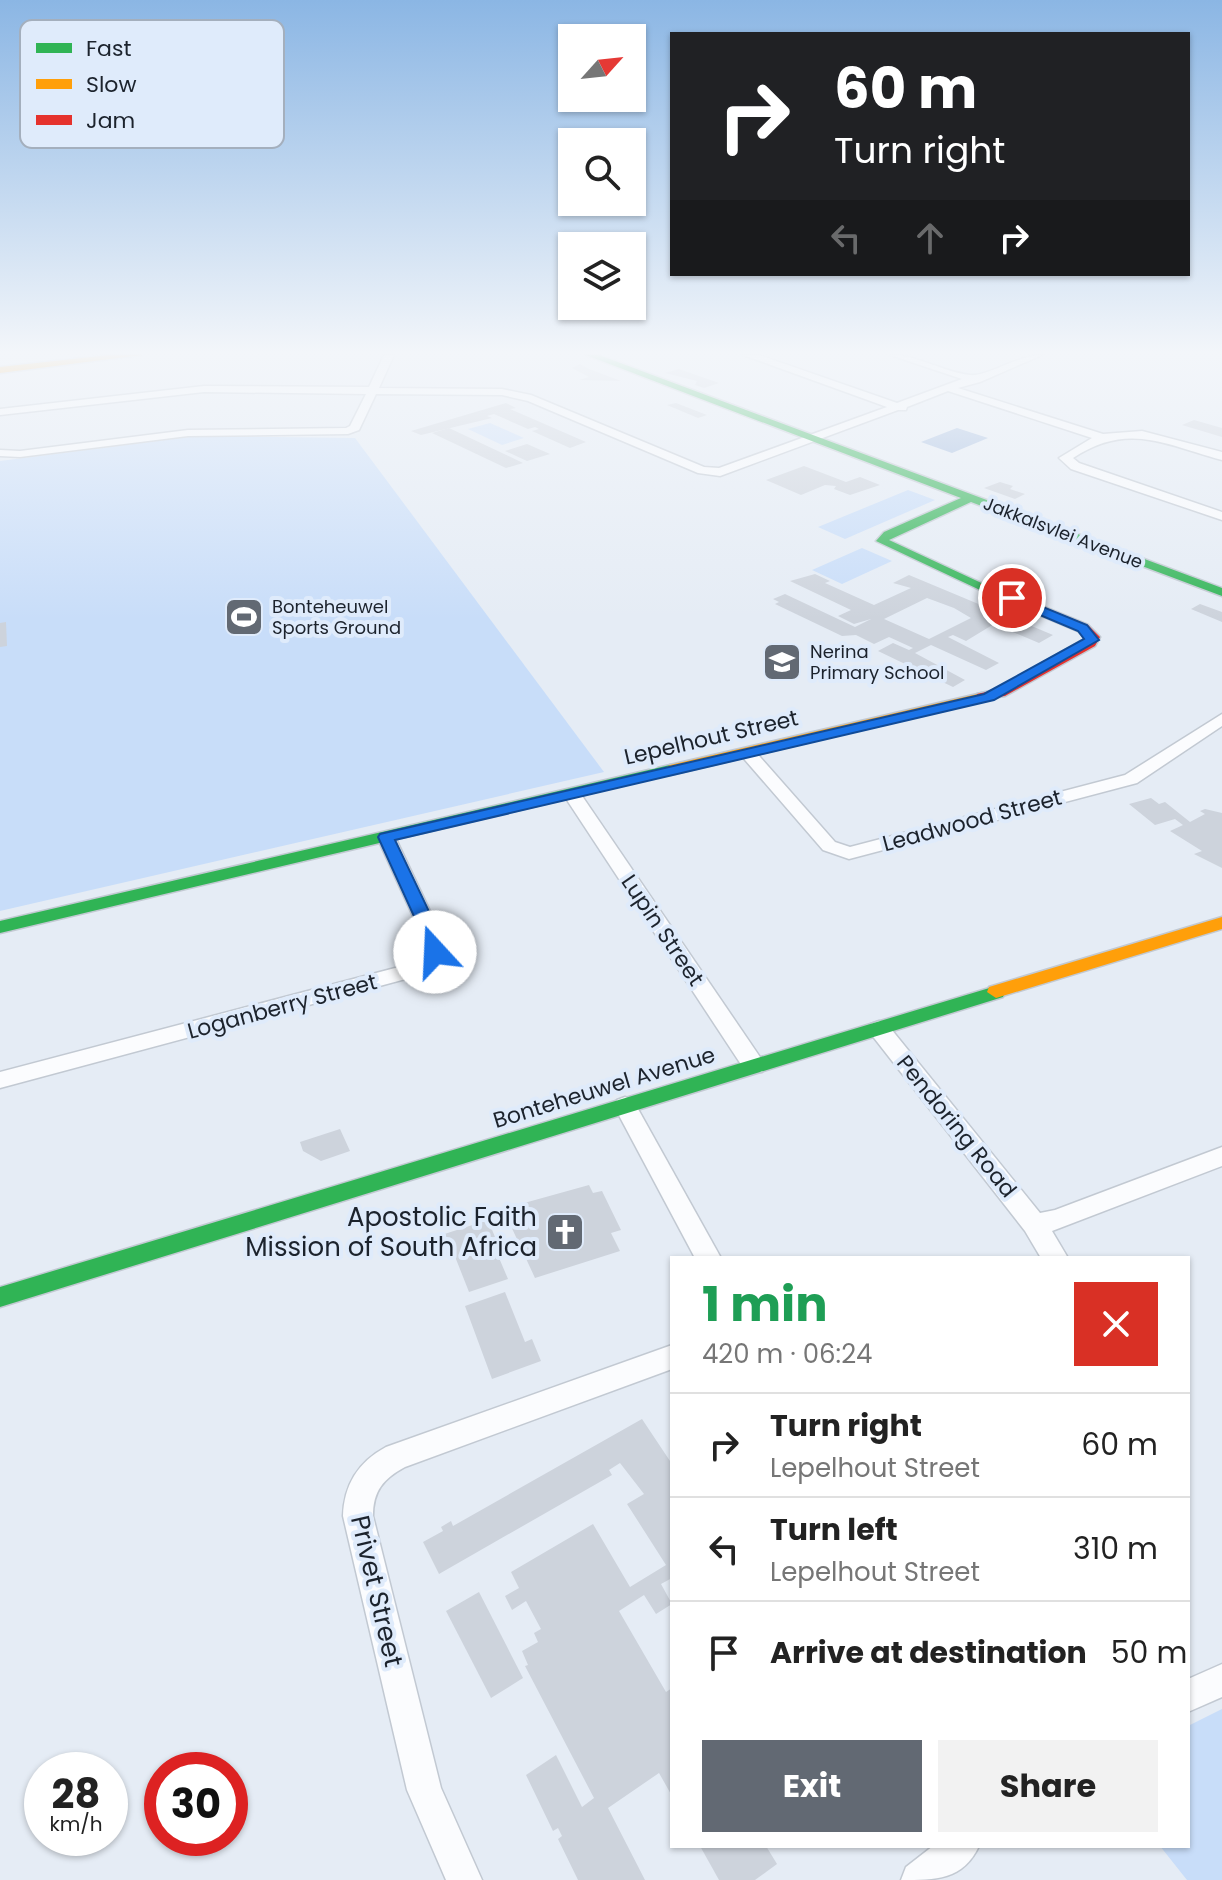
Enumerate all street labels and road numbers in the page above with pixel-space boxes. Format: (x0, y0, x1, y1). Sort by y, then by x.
street label: Jakkalsvlei Avenue (980, 491, 1146, 574)
street label: Lepelhout Street (621, 702, 801, 773)
street label: Leadwood Street (879, 782, 1065, 859)
street label: Lupin Street (614, 868, 711, 992)
street label: Loganberry Street (184, 966, 380, 1047)
street label: Bonteheuwel Avenue (489, 1039, 719, 1136)
street label: Pendoring Road (889, 1049, 1024, 1204)
street label: Privet Street (342, 1512, 412, 1670)

